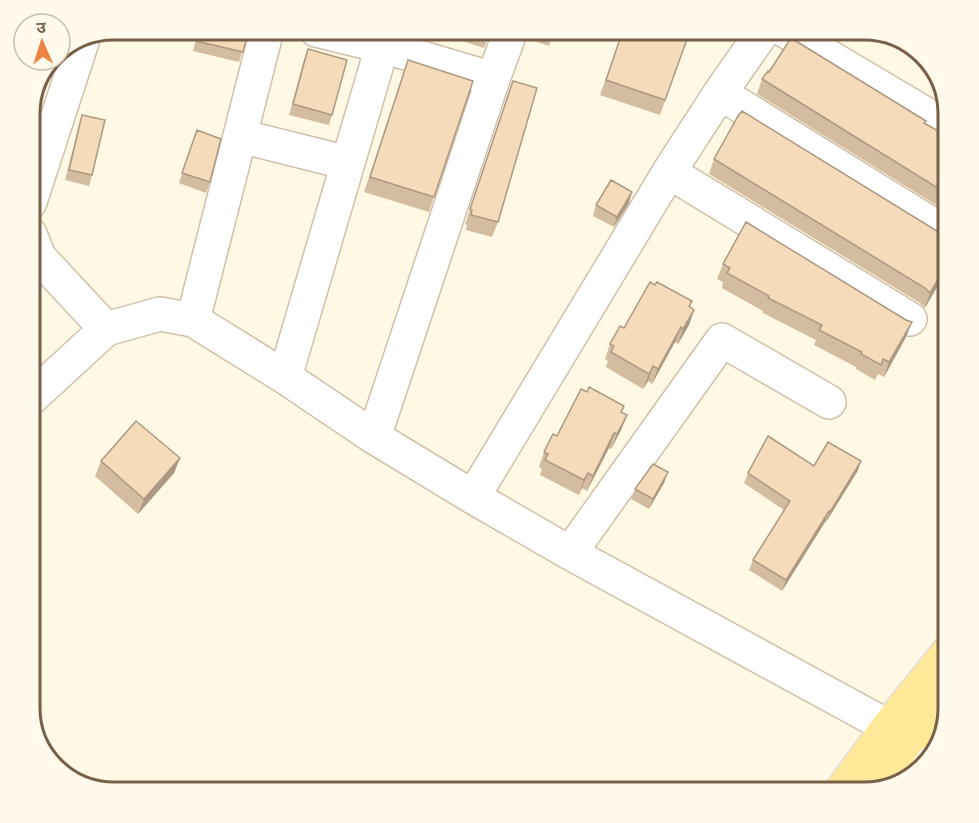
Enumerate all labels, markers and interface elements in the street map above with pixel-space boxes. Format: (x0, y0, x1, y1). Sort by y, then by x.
north arrow (12, 12, 72, 72)
text: उ (36, 16, 47, 38)

